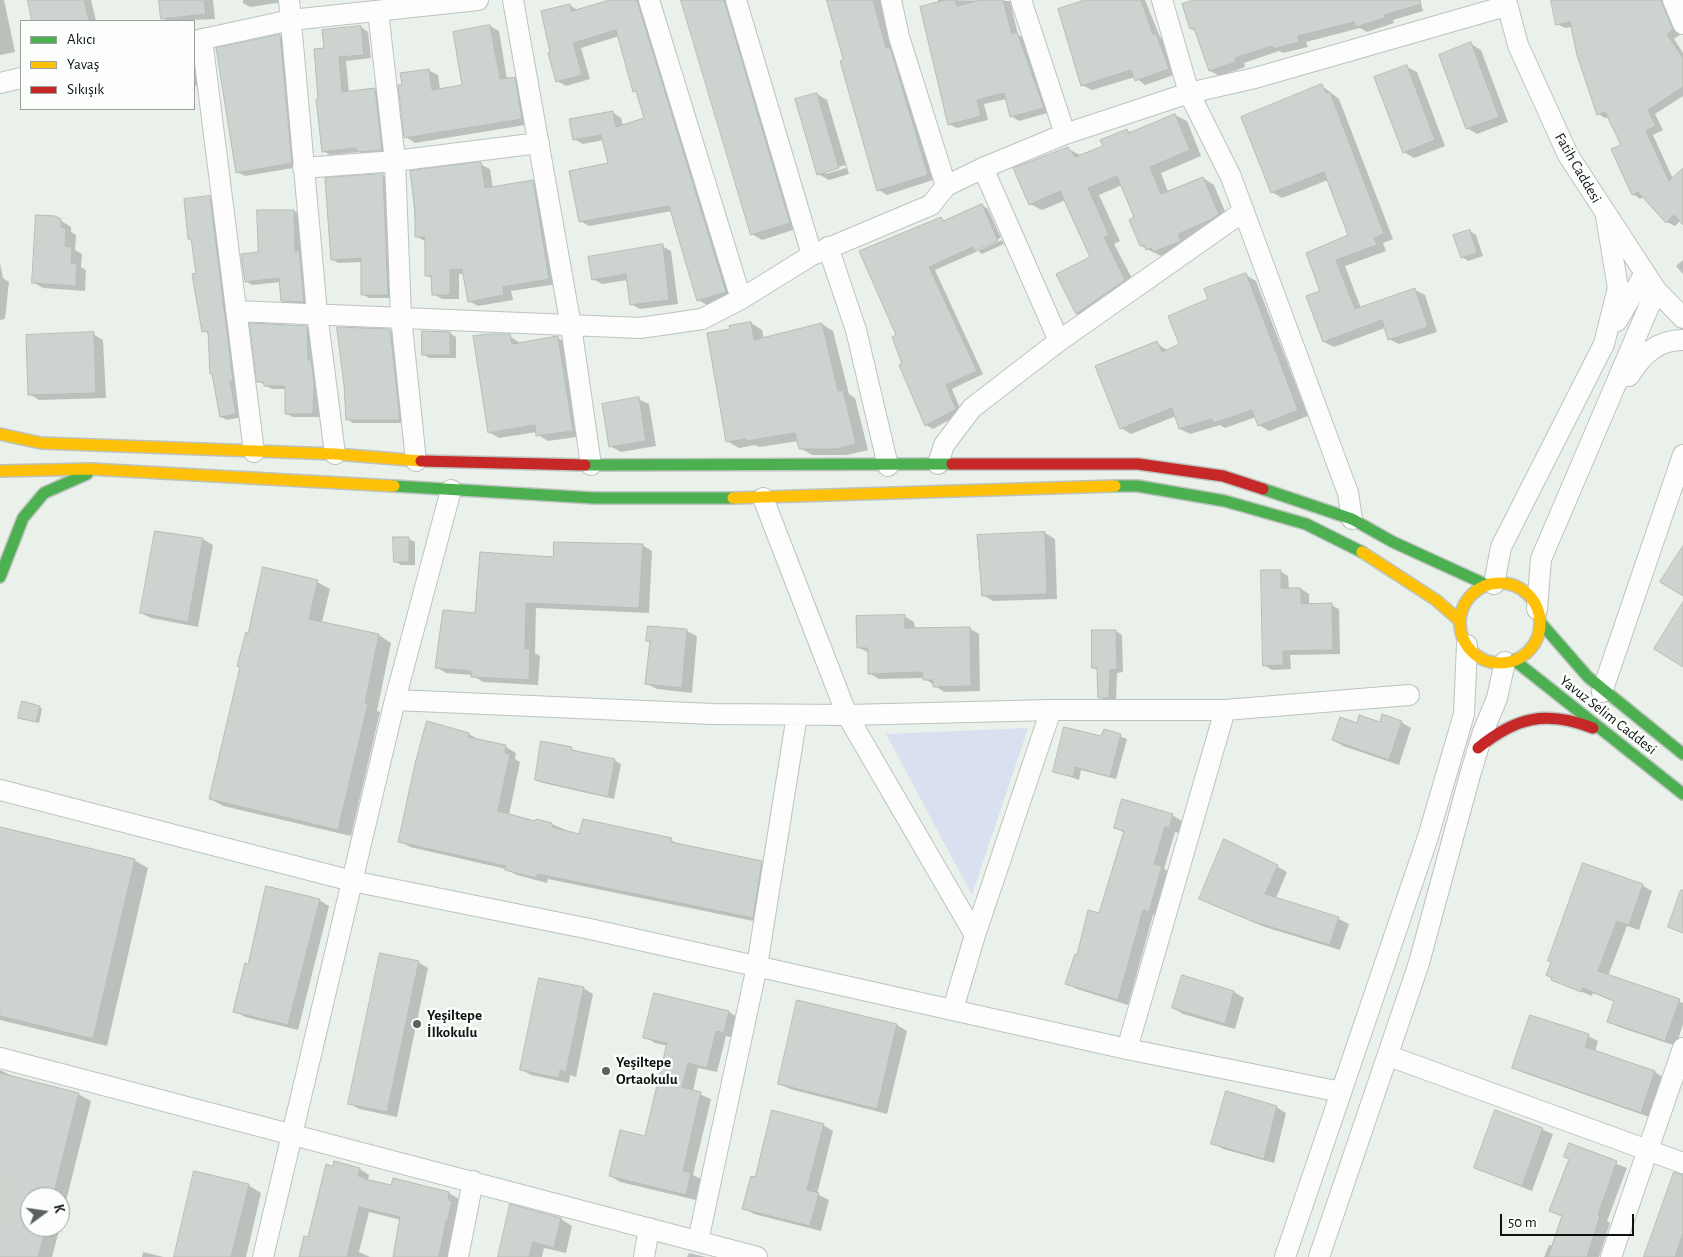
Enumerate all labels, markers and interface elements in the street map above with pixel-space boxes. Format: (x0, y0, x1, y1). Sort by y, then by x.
legend (20, 20, 195, 110)
text: Akıcı (67, 32, 96, 47)
text: Yavaş (67, 57, 99, 72)
text: Sıkışık (67, 82, 104, 97)
street label: Fatih Caddesi (1551, 130, 1605, 206)
street label: Yavuz Selim Caddesi (1556, 672, 1660, 758)
place label: Yeşiltepe İlkokulu (427, 1006, 482, 1041)
marker: Yeşiltepe İlkokulu (411, 1018, 423, 1030)
place label: Yeşiltepe Ortaokulu (616, 1053, 678, 1088)
marker: Yeşiltepe Ortaokulu (600, 1065, 612, 1077)
north arrow (20, 1187, 70, 1237)
text: K (51, 1203, 66, 1214)
scale bar (1503, 1204, 1637, 1236)
text: 50 m (1508, 1215, 1537, 1230)

